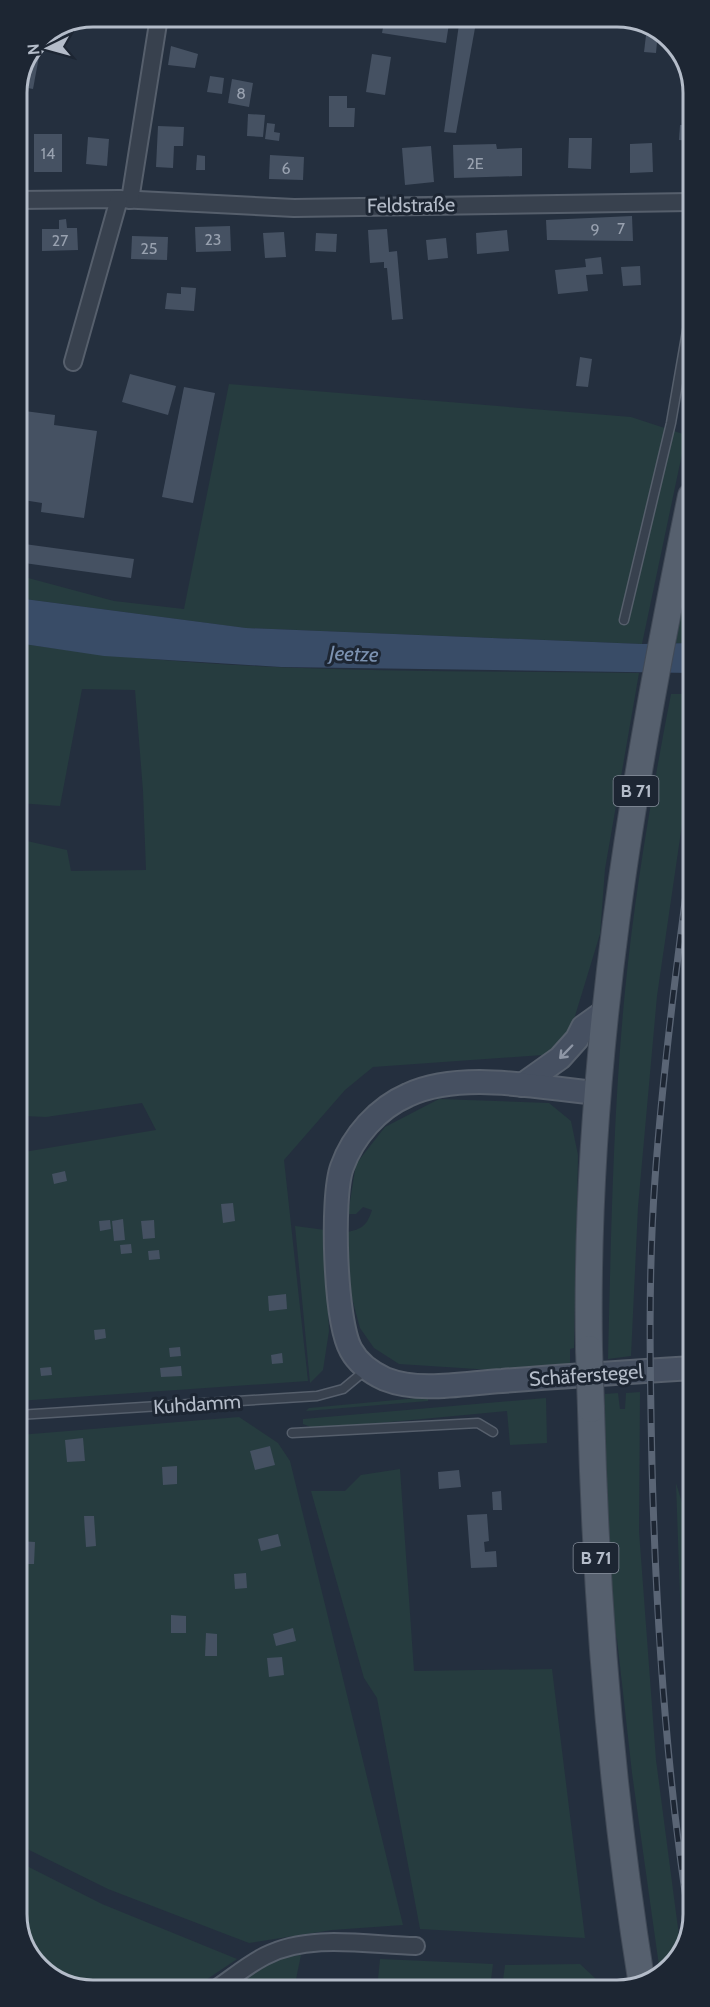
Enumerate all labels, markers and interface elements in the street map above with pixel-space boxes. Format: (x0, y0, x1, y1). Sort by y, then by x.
north arrow (18, 18, 78, 78)
text: N (24, 43, 44, 56)
house number: 8 (236, 84, 246, 103)
house number: 14 (41, 144, 55, 163)
house number: 2E (466, 154, 484, 173)
house number: 6 (281, 159, 291, 178)
street label: Feldstraße (367, 192, 455, 218)
house number: 7 (617, 219, 625, 238)
house number: 9 (590, 220, 600, 239)
house number: 23 (204, 230, 222, 249)
house number: 27 (52, 231, 68, 250)
house number: 25 (140, 239, 158, 258)
water label: Jeetze (327, 640, 380, 667)
road number: B 71 (614, 776, 658, 806)
one-way arrow (559, 1044, 574, 1059)
street label: Schäferstegel (528, 1359, 644, 1391)
street label: Kuhdamm (152, 1389, 242, 1419)
road number: B 71 (574, 1543, 618, 1573)

